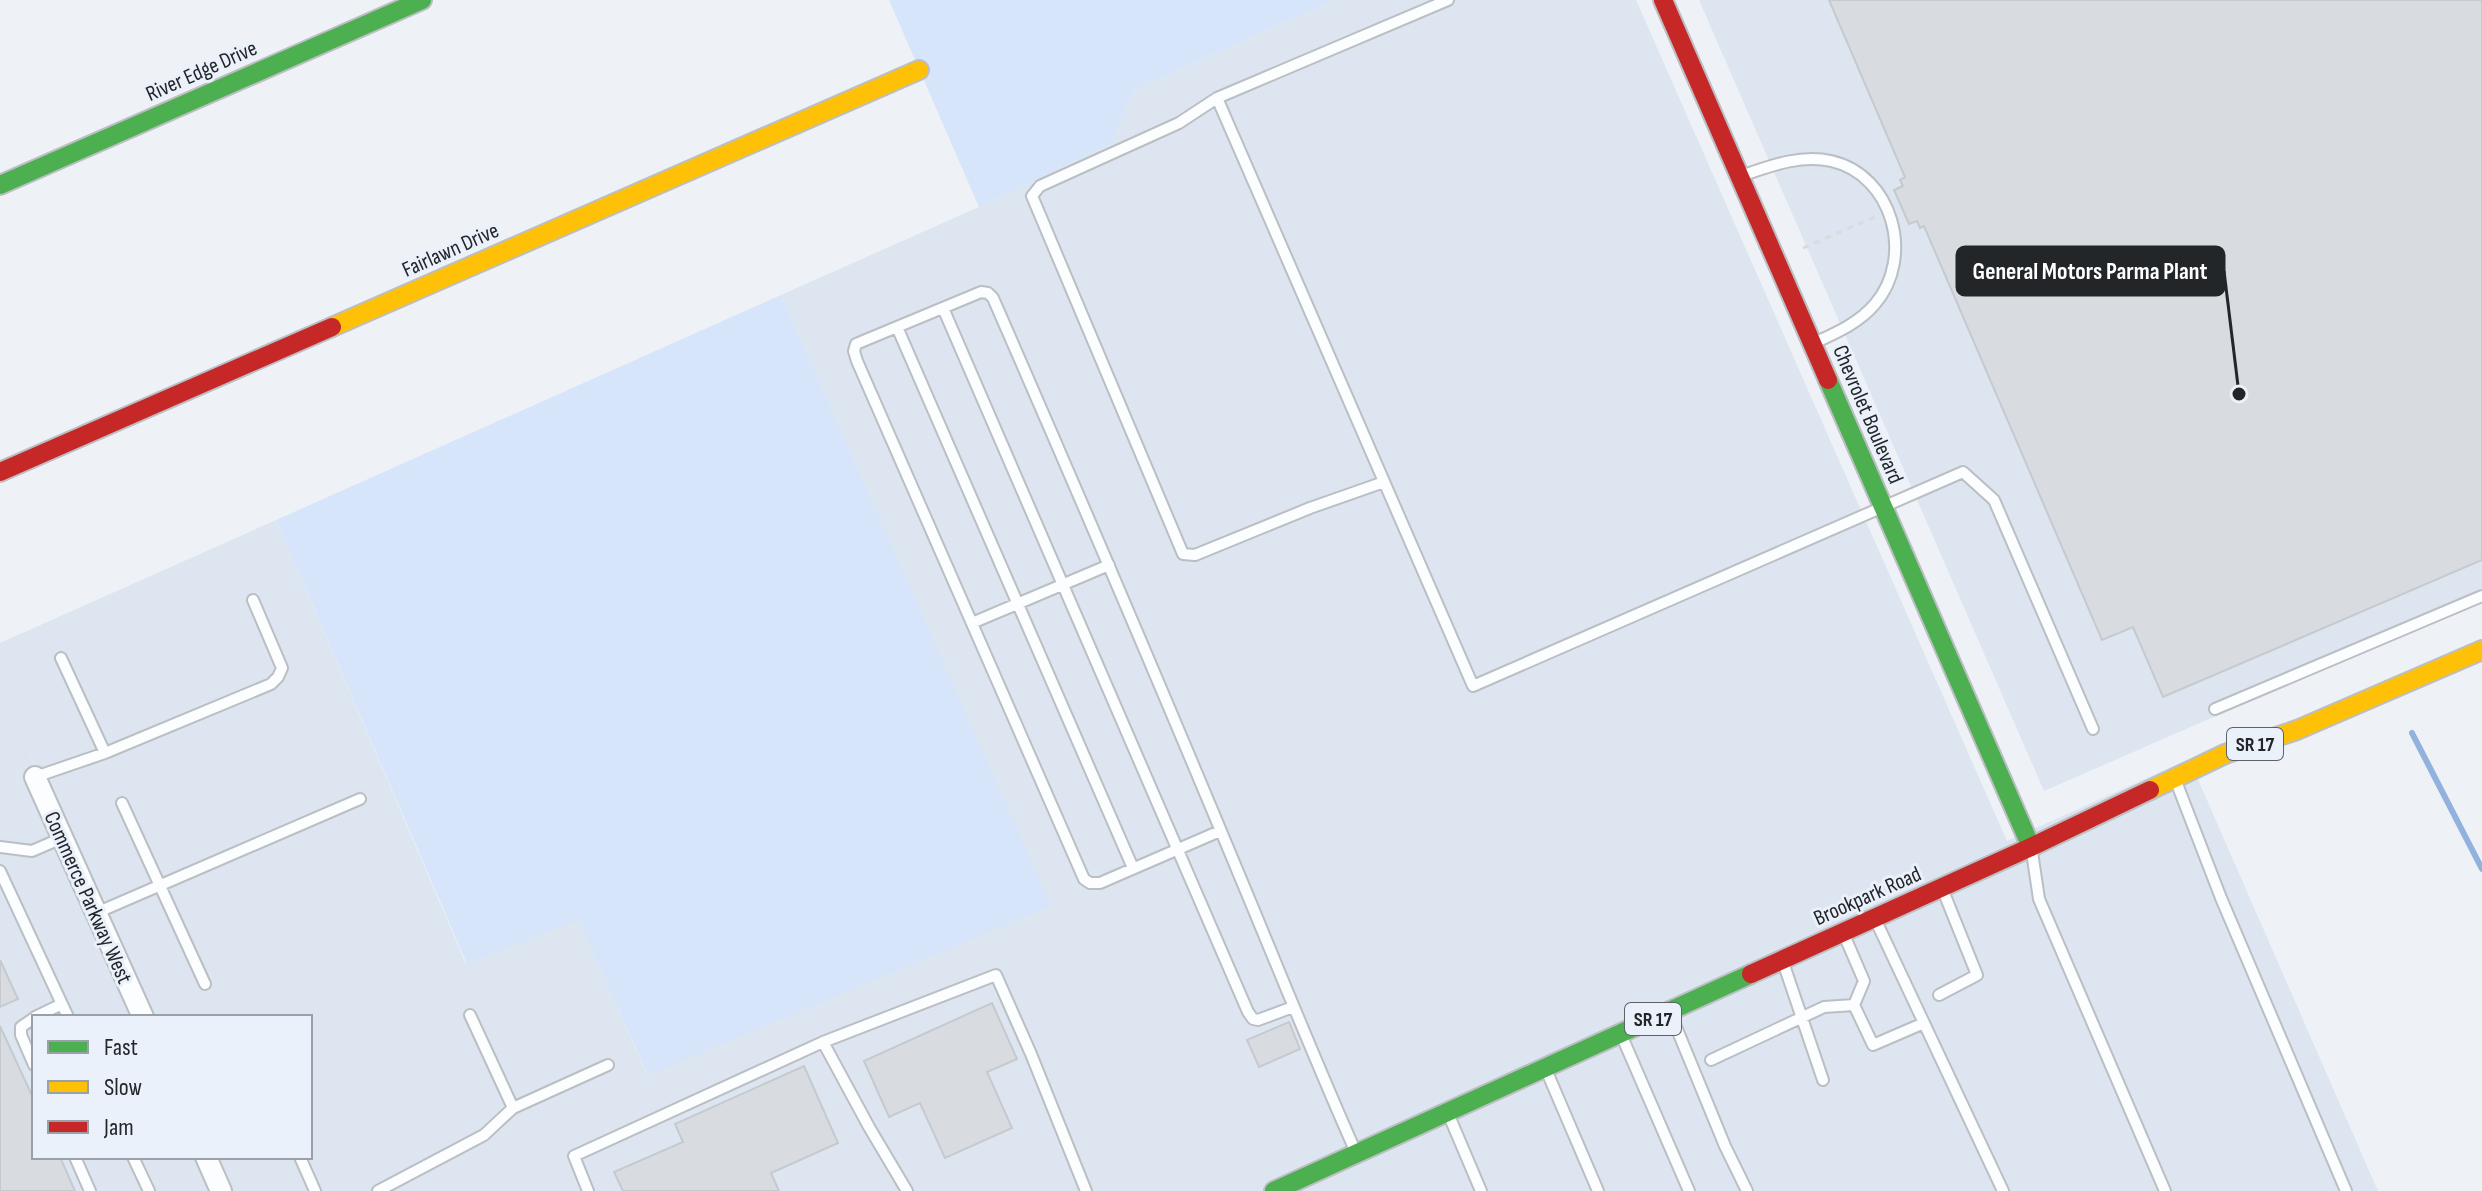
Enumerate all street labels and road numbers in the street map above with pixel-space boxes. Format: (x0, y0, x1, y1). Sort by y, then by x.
street label: River Edge Drive (142, 35, 261, 108)
street label: Fairlawn Drive (398, 217, 503, 284)
street label: Chevrolet Boulevard (1826, 341, 1909, 488)
road number: SR 17 (2227, 728, 2283, 760)
street label: Commerce Parkway West (38, 807, 138, 988)
street label: Brookpark Road (1810, 861, 1926, 932)
road number: SR 17 (1625, 1003, 1681, 1035)

